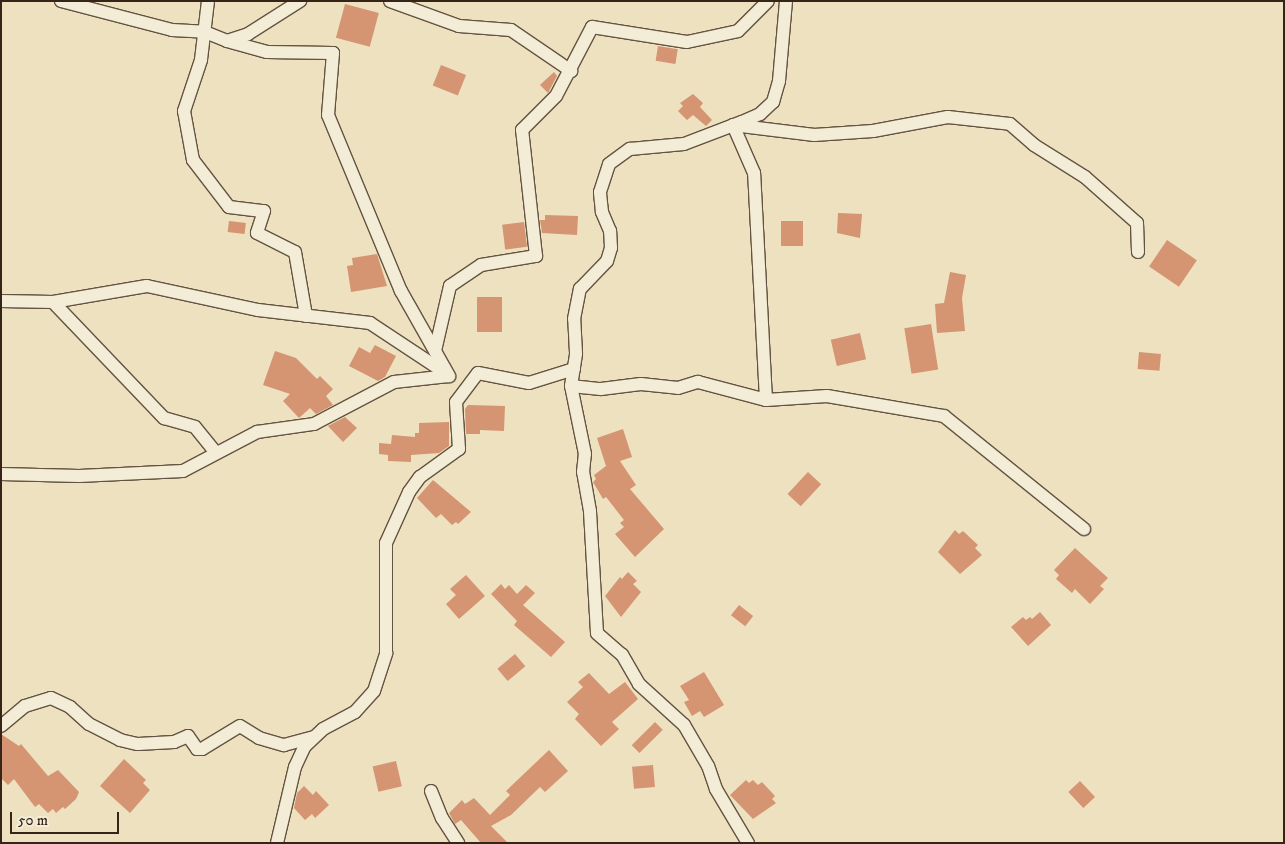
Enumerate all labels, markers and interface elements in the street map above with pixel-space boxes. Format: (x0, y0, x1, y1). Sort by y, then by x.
scale bar (12, 802, 121, 834)
text: 50 m (18, 811, 48, 830)

